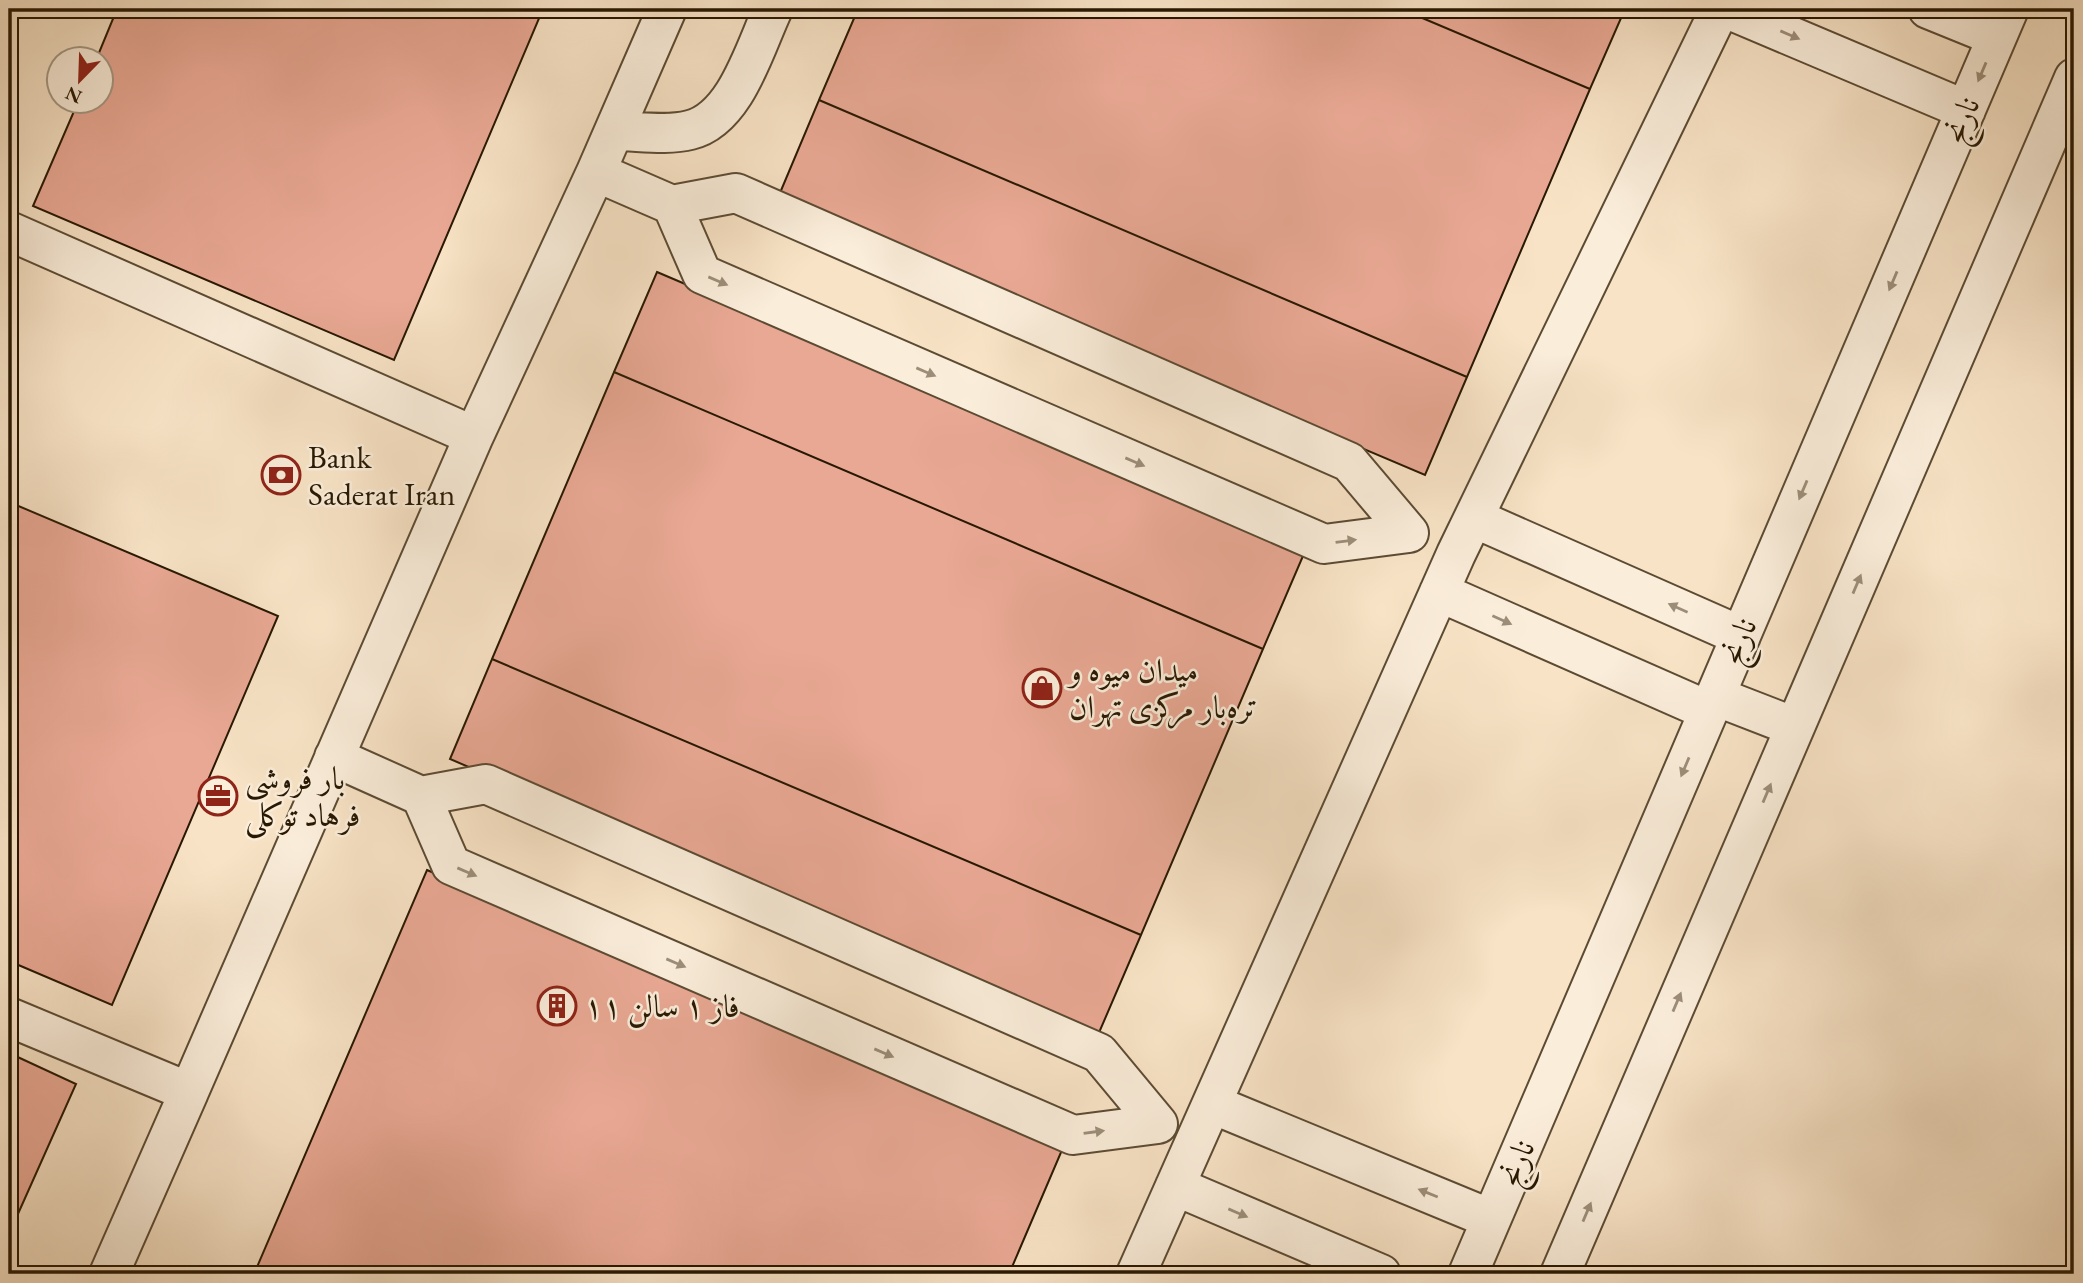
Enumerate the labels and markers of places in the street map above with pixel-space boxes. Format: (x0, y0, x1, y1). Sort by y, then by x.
place label: Bank Saderat Iran (308, 436, 456, 515)
bank icon: Bank Saderat Iran (260, 454, 302, 496)
place label: میدان میوه و تره‌بار مرکزی تهران (1066, 649, 1258, 729)
shop icon: میدان میوه و تره‌بار مرکزی تهران (1021, 667, 1063, 709)
place label: بار فروشی فرهاد توکلی (245, 757, 360, 839)
office icon: بار فروشی فرهاد توکلی (197, 775, 239, 817)
building icon: فاز ۱ سالن ۱۱ (536, 985, 578, 1027)
place label: فاز ۱ سالن ۱۱ (584, 985, 740, 1028)

